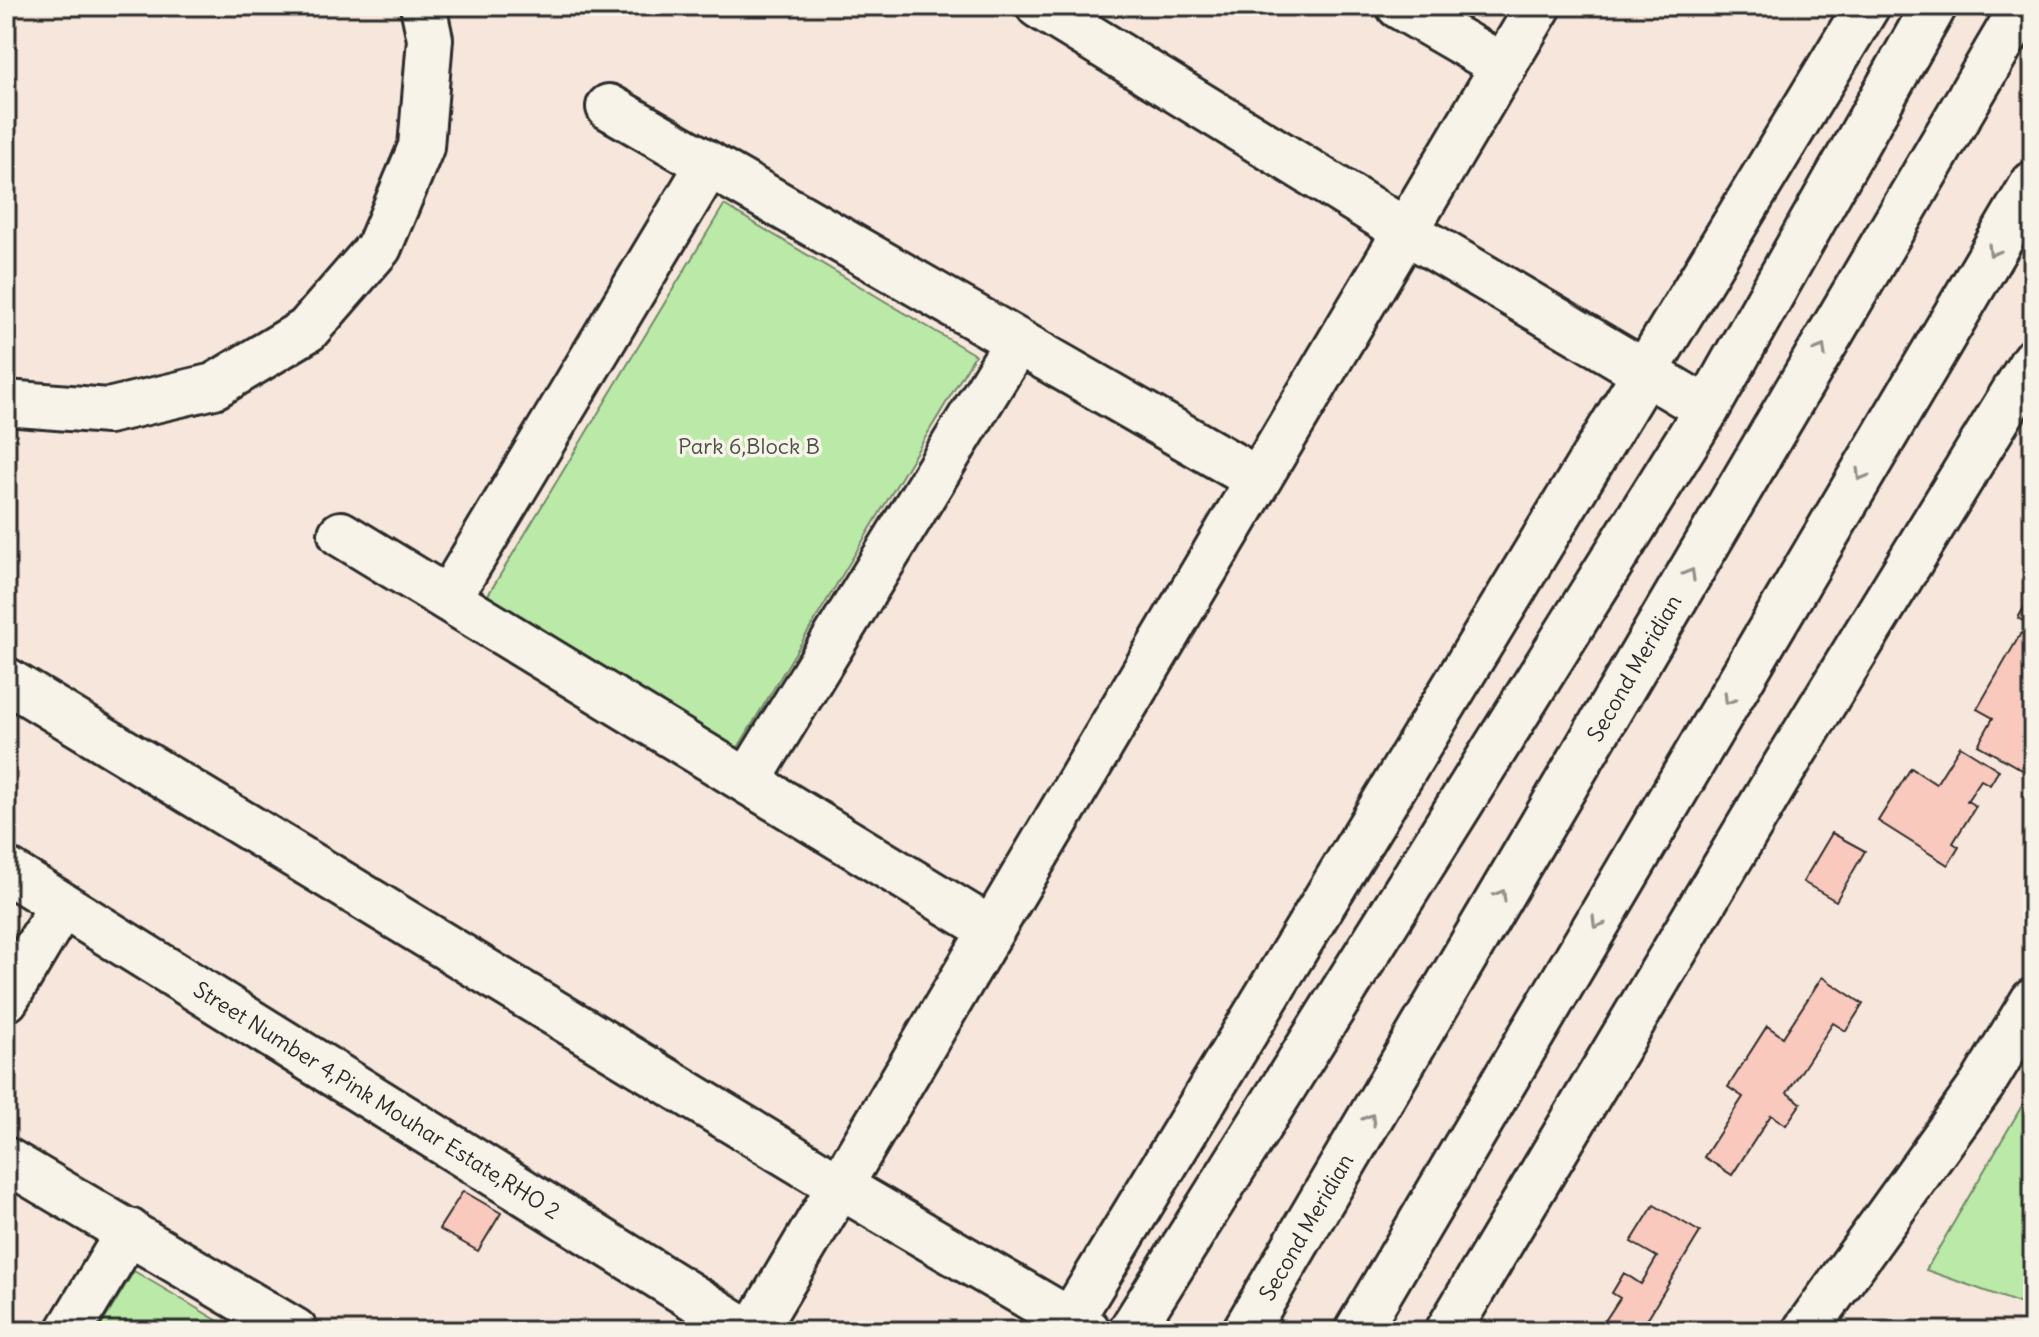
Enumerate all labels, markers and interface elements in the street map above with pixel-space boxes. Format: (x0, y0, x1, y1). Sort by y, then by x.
one-way arrow (1987, 242, 2003, 257)
one-way arrow (1811, 344, 1827, 359)
park label: Park 6,Block B (678, 432, 820, 460)
one-way arrow (1855, 466, 1871, 481)
one-way arrow (1680, 568, 1696, 583)
street label: Second Meridian (1581, 590, 1687, 746)
one-way arrow (1723, 690, 1739, 705)
one-way arrow (1491, 889, 1507, 904)
one-way arrow (1591, 914, 1607, 929)
street label: Street Number 4,Pink Mouhar Estate,RHO 2 (188, 975, 566, 1225)
one-way arrow (1360, 1113, 1376, 1128)
street label: Second Meridian (1253, 1149, 1359, 1305)

